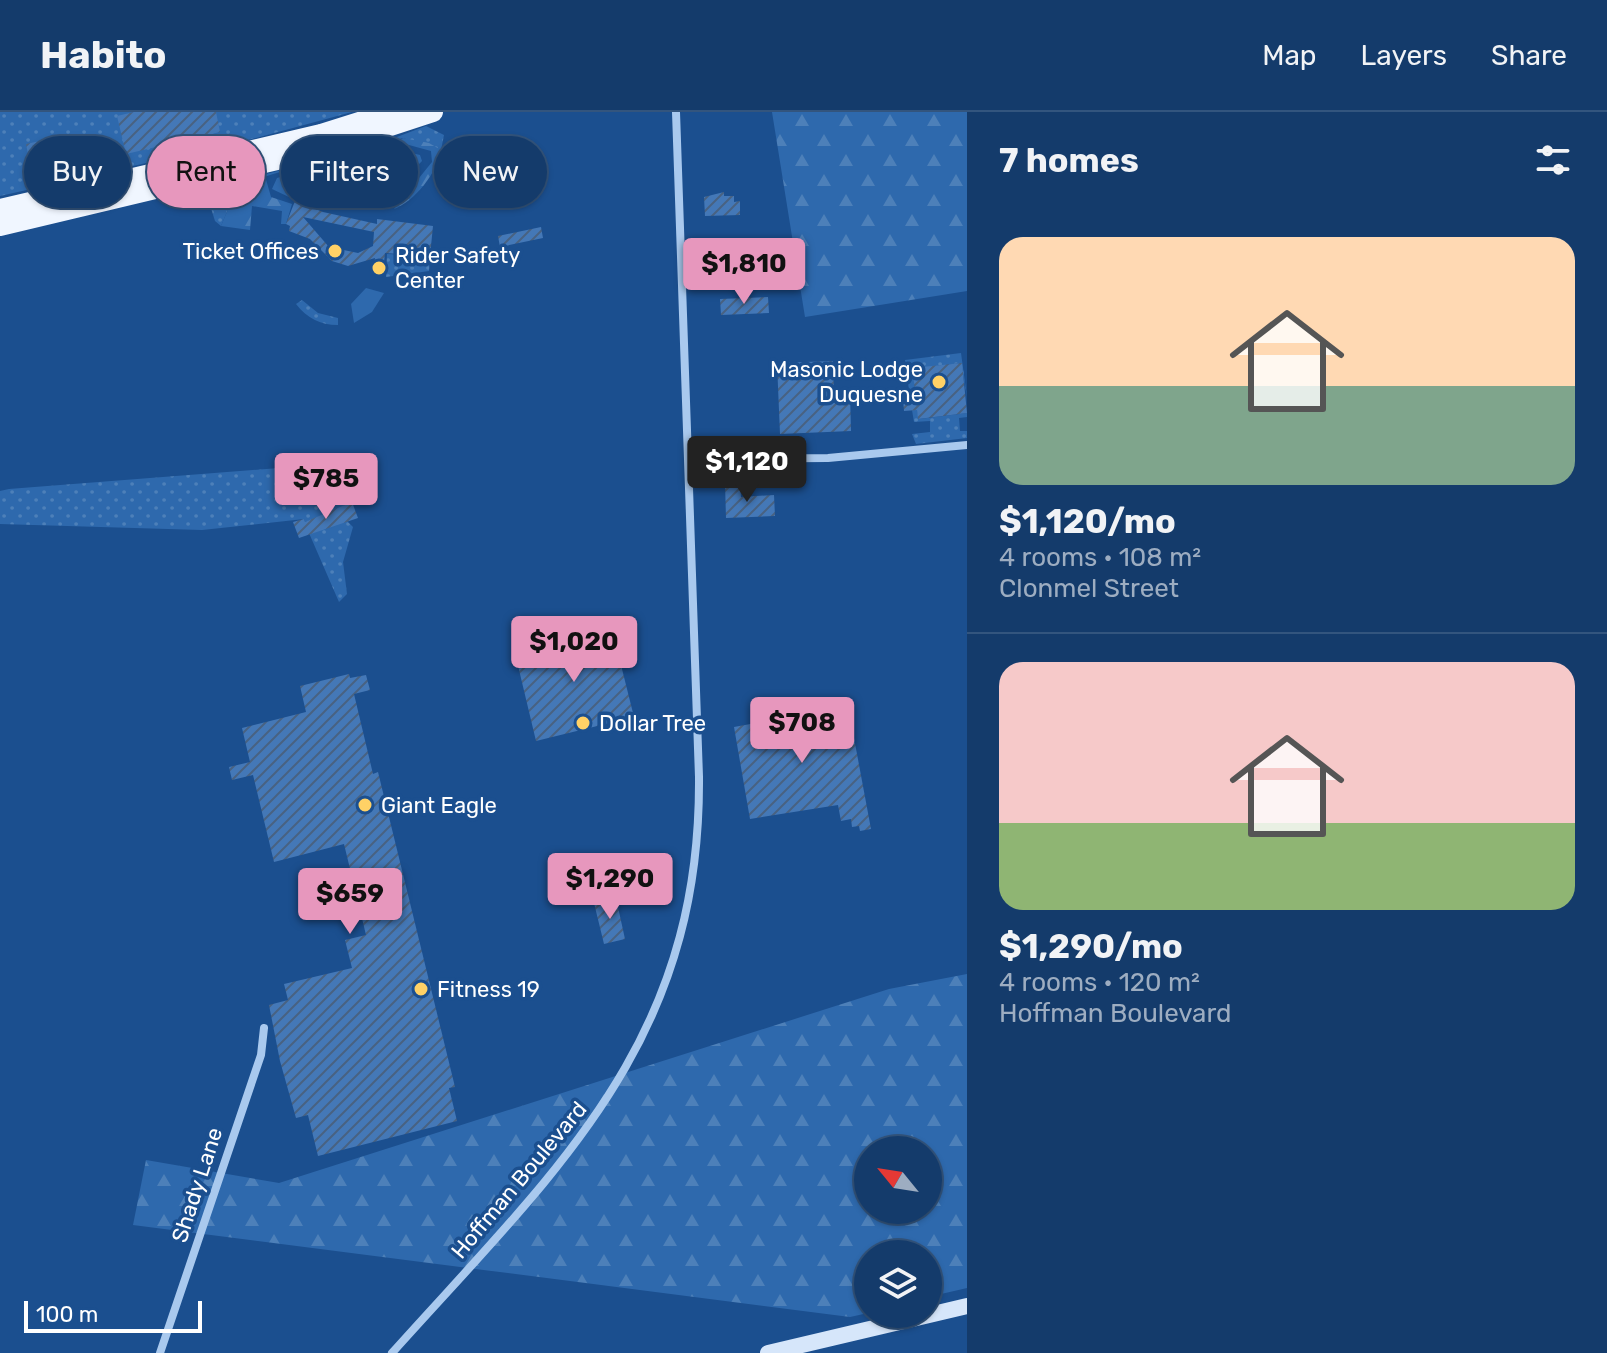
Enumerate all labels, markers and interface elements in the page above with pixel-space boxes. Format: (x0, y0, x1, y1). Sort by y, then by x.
text: Habito (40, 32, 167, 78)
text: Map (1262, 39, 1317, 72)
text: Layers (1361, 39, 1447, 72)
text: Share (1491, 39, 1567, 72)
chip: Buy (24, 136, 131, 208)
chip: Rent (147, 136, 265, 208)
chip: Filters (281, 136, 418, 208)
chip: New (434, 136, 547, 208)
icon: filters (1531, 138, 1575, 182)
text: 7 homes (999, 140, 1139, 181)
place label: Ticket Offices (182, 238, 319, 265)
pin: $1,810 (679, 238, 809, 306)
marker: Ticket Offices (326, 242, 344, 260)
place label: Rider Safety Center (395, 242, 520, 294)
text: $1,810 (701, 248, 787, 279)
marker: Rider Safety Center (370, 259, 388, 277)
icon: home (1215, 289, 1359, 433)
place label: Masonic Lodge Duquesne (770, 356, 923, 408)
marker: Masonic Lodge Duquesne (930, 373, 948, 391)
pin: $1,120 (682, 436, 812, 504)
text: $1,120 (705, 446, 789, 477)
pin: $785 (279, 453, 373, 521)
text: $785 (293, 463, 359, 494)
text: $1,120/mo (999, 501, 1176, 542)
text: 4 rooms · 108 m² (999, 542, 1201, 573)
text: Clonmel Street (999, 573, 1179, 604)
pin: $1,020 (509, 616, 639, 684)
text: $1,020 (529, 626, 619, 657)
pin: $708 (755, 697, 849, 765)
text: $708 (768, 707, 836, 738)
place label: Dollar Tree (599, 710, 706, 737)
marker: Dollar Tree (574, 714, 592, 732)
icon: home (1215, 714, 1359, 858)
place label: Giant Eagle (381, 792, 497, 819)
marker: Giant Eagle (356, 796, 374, 814)
pin: $1,290 (545, 853, 675, 921)
text: $1,290 (566, 863, 654, 894)
pin: $659 (303, 868, 397, 936)
text: $659 (316, 878, 384, 909)
text: $1,290/mo (999, 926, 1183, 967)
text: 4 rooms · 120 m² (999, 967, 1200, 998)
place label: Fitness 19 (437, 976, 540, 1003)
marker: Fitness 19 (412, 980, 430, 998)
text: Hoffman Boulevard (999, 998, 1232, 1029)
street label: Hoffman Boulevard (445, 1096, 593, 1264)
street label: Shady Lane (166, 1124, 228, 1246)
north arrow (854, 1136, 942, 1224)
map controls (854, 1136, 942, 1328)
button: layers (854, 1240, 942, 1328)
scale bar (24, 1297, 202, 1333)
text: 100 m (36, 1301, 98, 1328)

